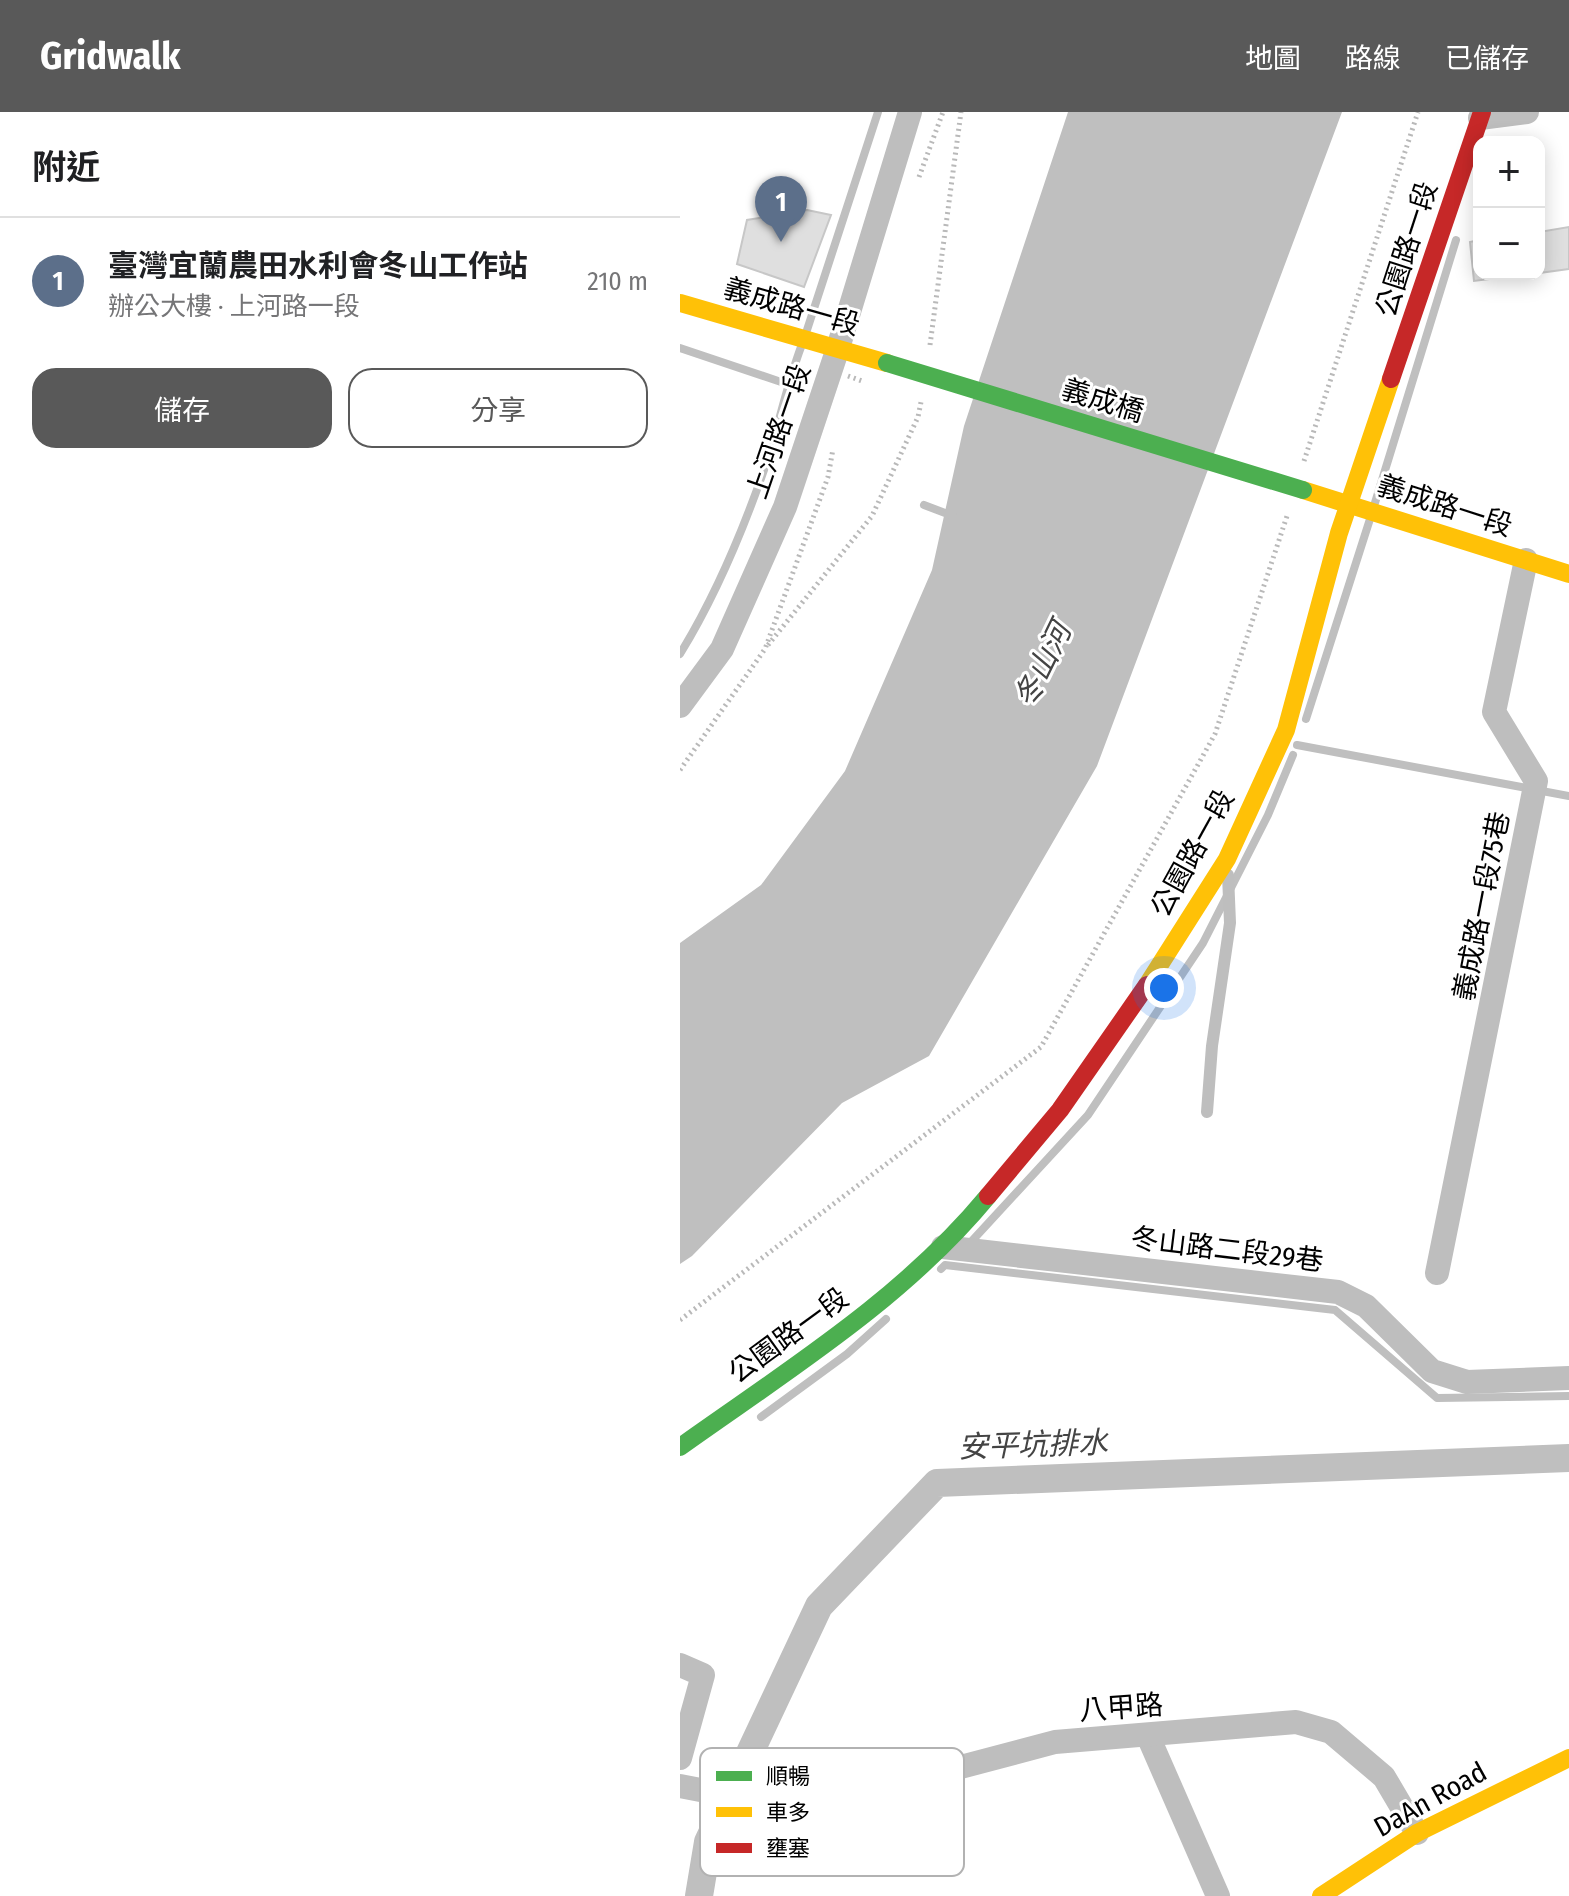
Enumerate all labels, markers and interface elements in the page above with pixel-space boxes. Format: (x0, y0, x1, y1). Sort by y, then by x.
text: Gridwalk (40, 33, 181, 79)
text: 地圖 (1245, 42, 1301, 75)
text: 路線 (1345, 42, 1401, 75)
text: 已儲存 (1445, 42, 1529, 75)
map controls (1473, 136, 1545, 280)
button: + (1473, 136, 1545, 208)
text: 附近 (32, 147, 100, 188)
pin: 1 (755, 176, 807, 242)
street label: 公園路一段 (1369, 177, 1444, 321)
button: − (1473, 208, 1545, 280)
text: 臺灣宜蘭農田水利會冬山工作站 (108, 248, 528, 284)
text: 1 (53, 266, 64, 297)
text: 210 m (587, 266, 648, 297)
street label: 義成路一段 (720, 271, 864, 342)
text: 辦公大樓 · 上河路一段 (108, 291, 360, 322)
street label: 上河路一段 (740, 360, 817, 503)
button: 儲存 (32, 368, 332, 448)
button: 分享 (348, 368, 648, 448)
street label: 義成橋 (1058, 372, 1148, 429)
street label: 義成路一段 (1373, 468, 1517, 543)
water label: 冬山河 (1007, 612, 1081, 713)
street label: 公園路一段 (1144, 784, 1241, 922)
street label: 義成路一段75巷 (1447, 809, 1516, 1003)
your location (1144, 968, 1184, 1008)
street label: 冬山路二段29巷 (1129, 1221, 1325, 1278)
street label: 公園路一段 (722, 1281, 855, 1390)
water label: 安平坑排水 (957, 1424, 1111, 1466)
street label: 八甲路 (1078, 1688, 1164, 1727)
legend (700, 1748, 964, 1876)
street label: DaAn Road (1368, 1755, 1492, 1844)
text: 順暢 (766, 1763, 810, 1790)
text: 車多 (766, 1799, 810, 1826)
text: 壅塞 (766, 1835, 810, 1862)

